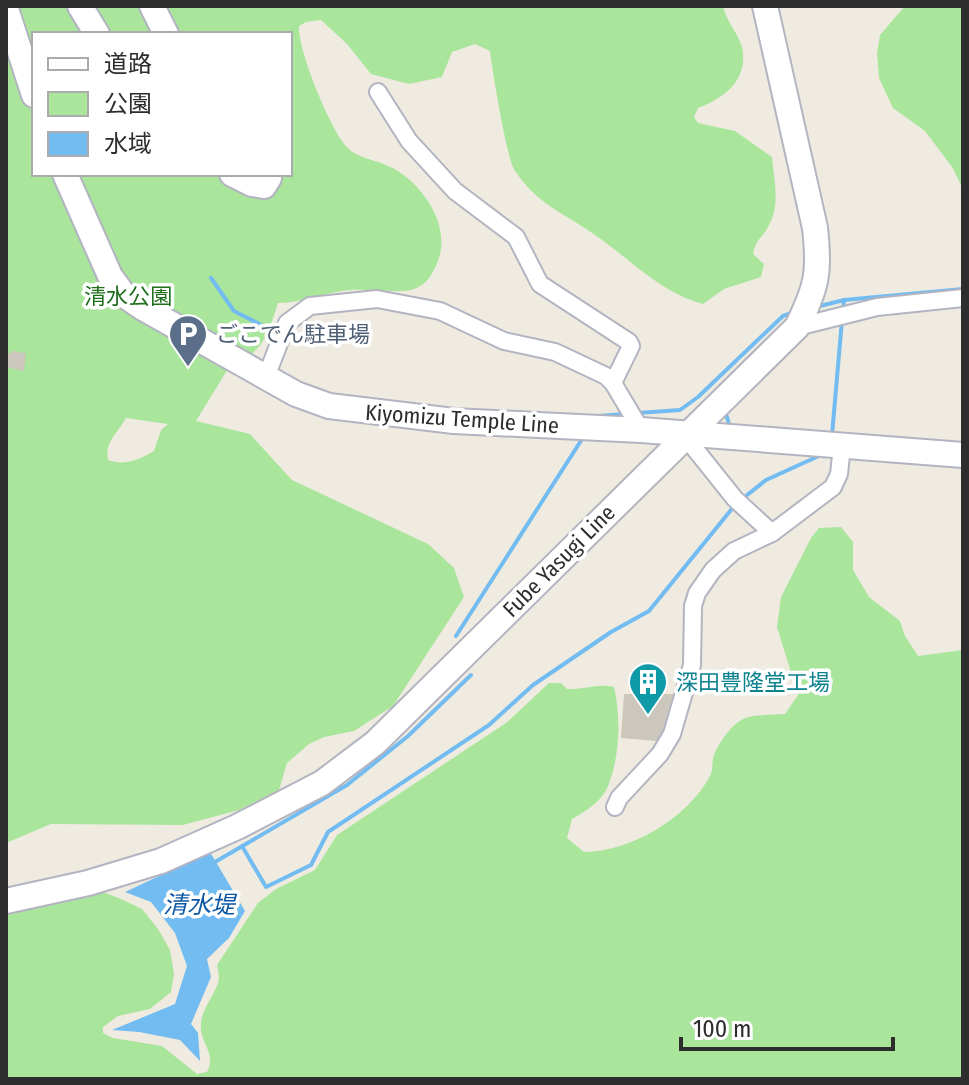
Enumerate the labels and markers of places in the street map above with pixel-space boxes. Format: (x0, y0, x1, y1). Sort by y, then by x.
parking icon: ごこでん駐車場 (167, 313, 209, 368)
place label: ごこでん駐車場 (216, 321, 370, 348)
building icon: 深田豊隆堂工場 (627, 661, 669, 716)
place label: 深田豊隆堂工場 (676, 669, 830, 696)

